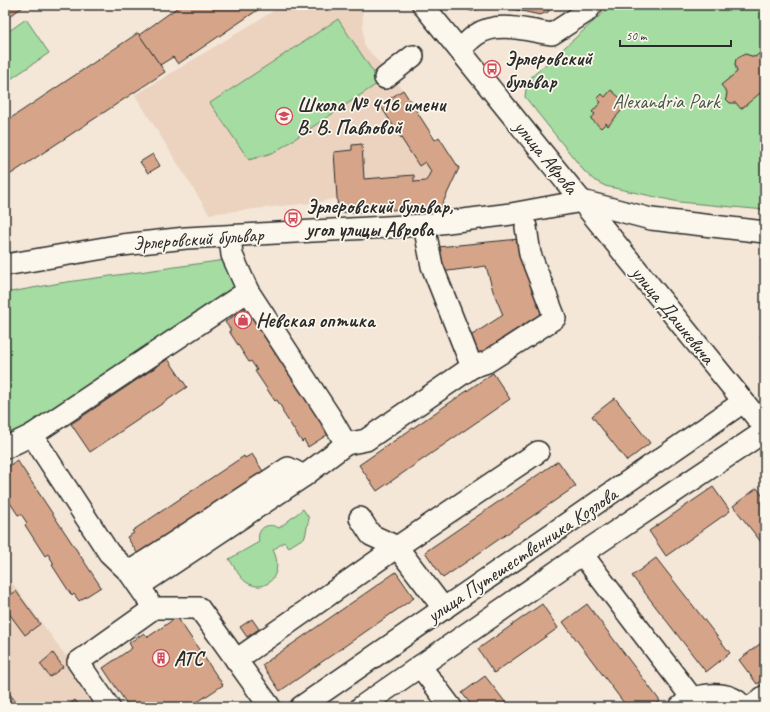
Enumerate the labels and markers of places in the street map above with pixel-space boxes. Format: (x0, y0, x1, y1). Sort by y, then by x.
place label: Эрлеровский бульвар (505, 46, 593, 94)
bus stop icon: Эрлеровский бульвар (482, 59, 502, 79)
place label: Школа № 416 имени В. В. Павловой (297, 92, 448, 140)
school or university icon: Школа № 416 имени В. В. Павловой (274, 106, 294, 126)
place label: Эрлеровский бульвар, угол улицы Аврова (304, 194, 453, 242)
bus stop icon: Эрлеровский бульвар, угол улицы Аврова (283, 208, 303, 228)
place label: Невская оптика (256, 308, 377, 333)
shop icon: Невская оптика (233, 310, 253, 330)
place label: АТС (174, 646, 206, 671)
building icon: АТС (151, 648, 171, 668)

